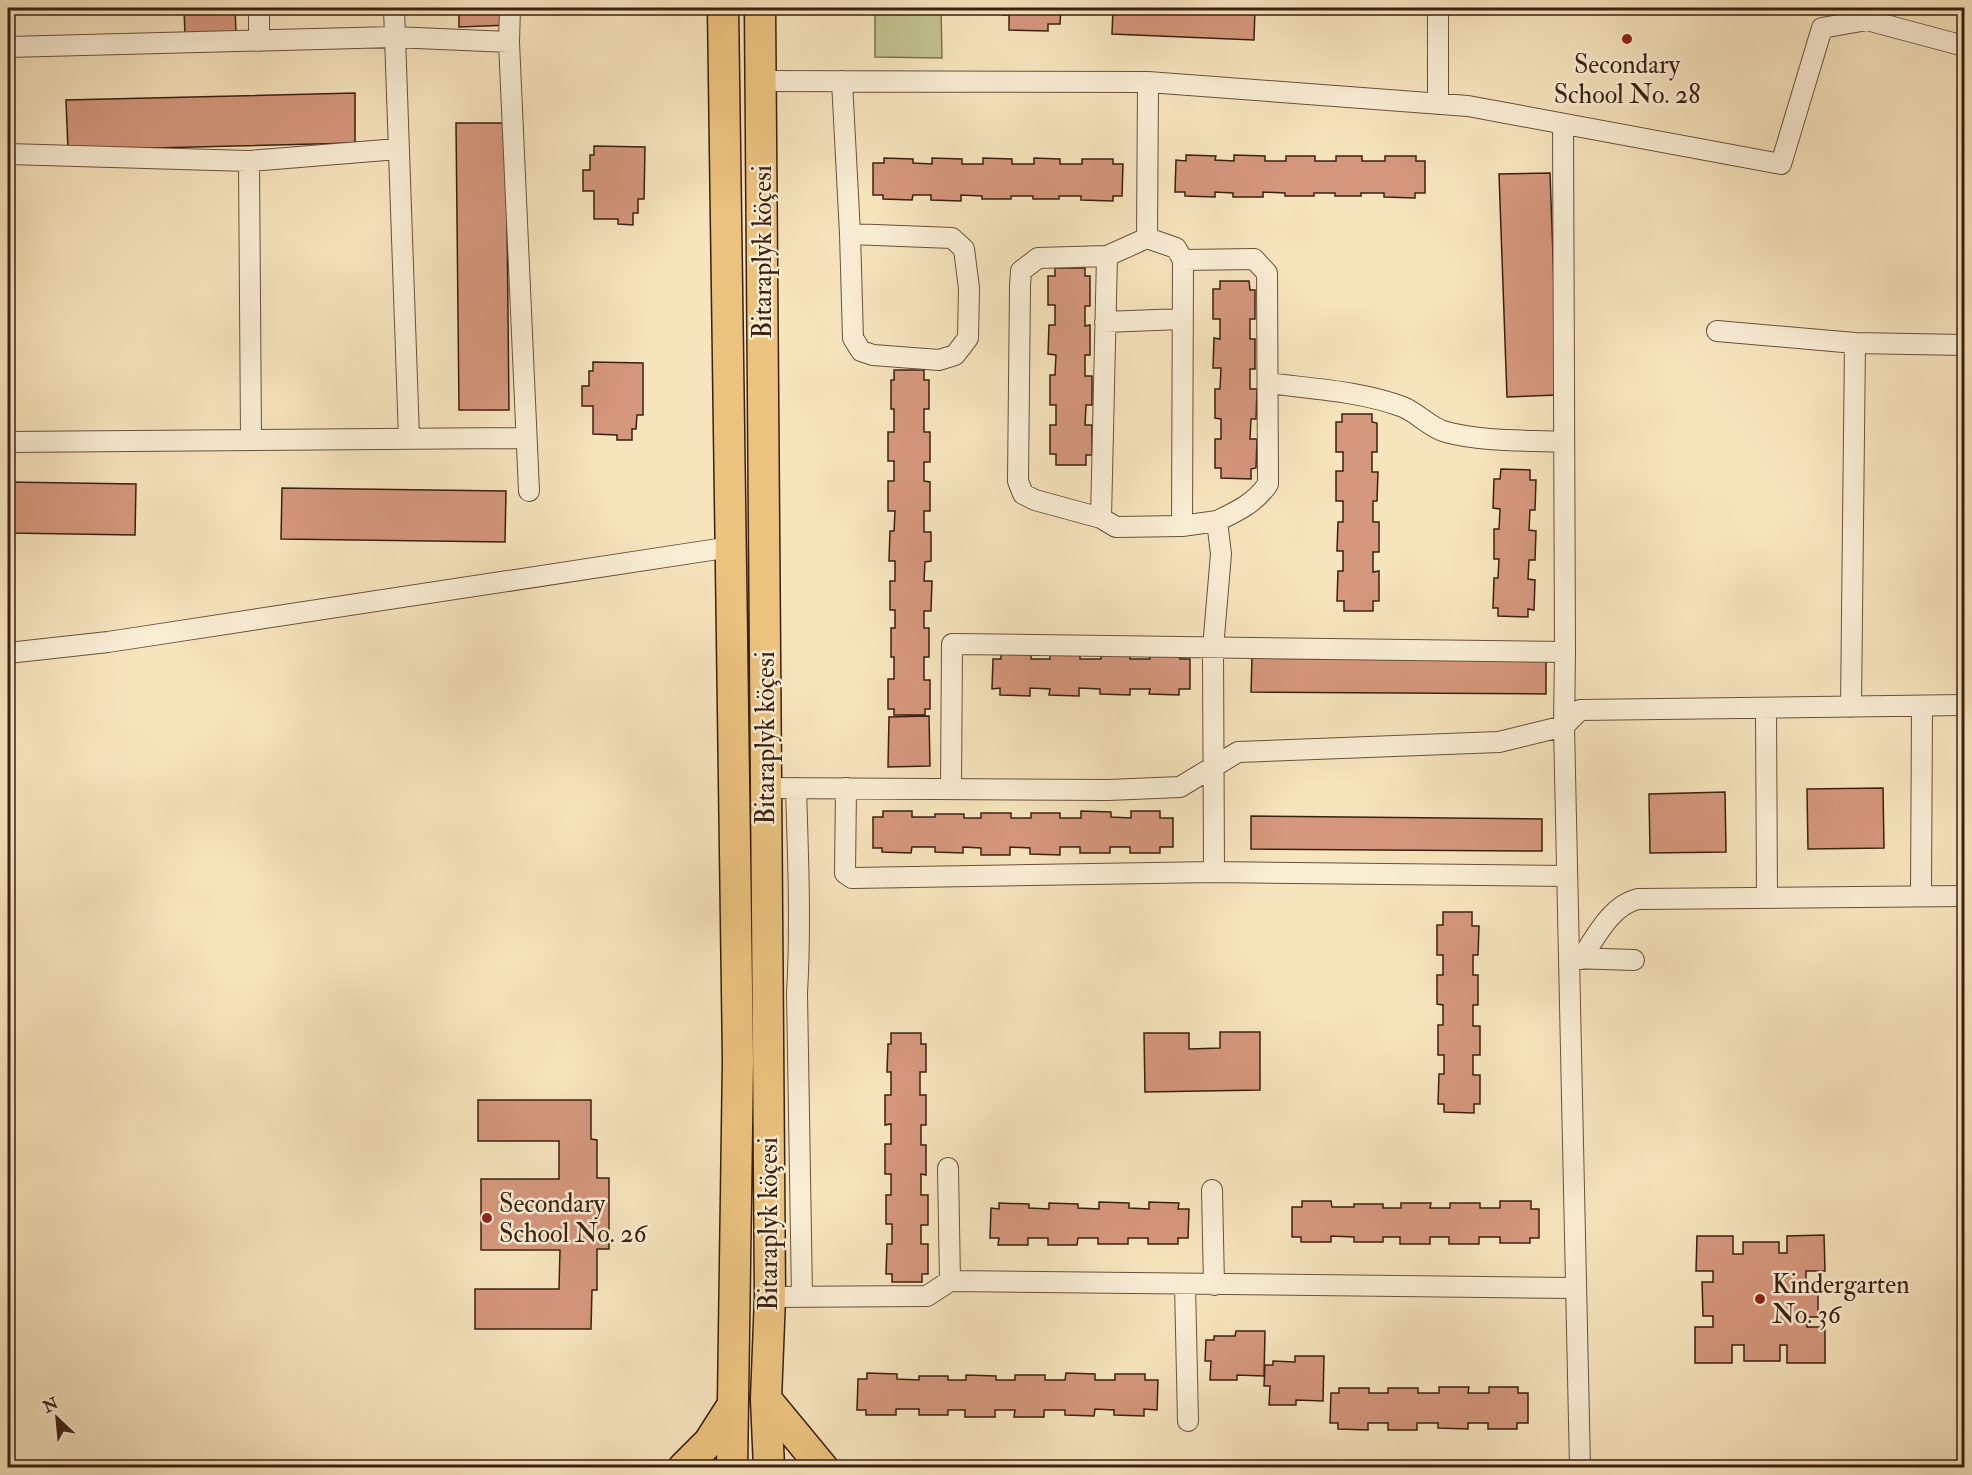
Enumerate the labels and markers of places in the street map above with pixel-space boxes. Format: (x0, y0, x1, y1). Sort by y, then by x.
marker: Secondary School No. 28 (1620, 32, 1634, 46)
place label: Secondary School No. 28 (1554, 49, 1700, 111)
place label: Secondary School No. 26 (499, 1188, 649, 1250)
marker: Secondary School No. 26 (480, 1211, 494, 1225)
place label: Kindergarten No. 36 (1772, 1269, 1910, 1331)
marker: Kindergarten No. 36 (1753, 1292, 1767, 1306)

